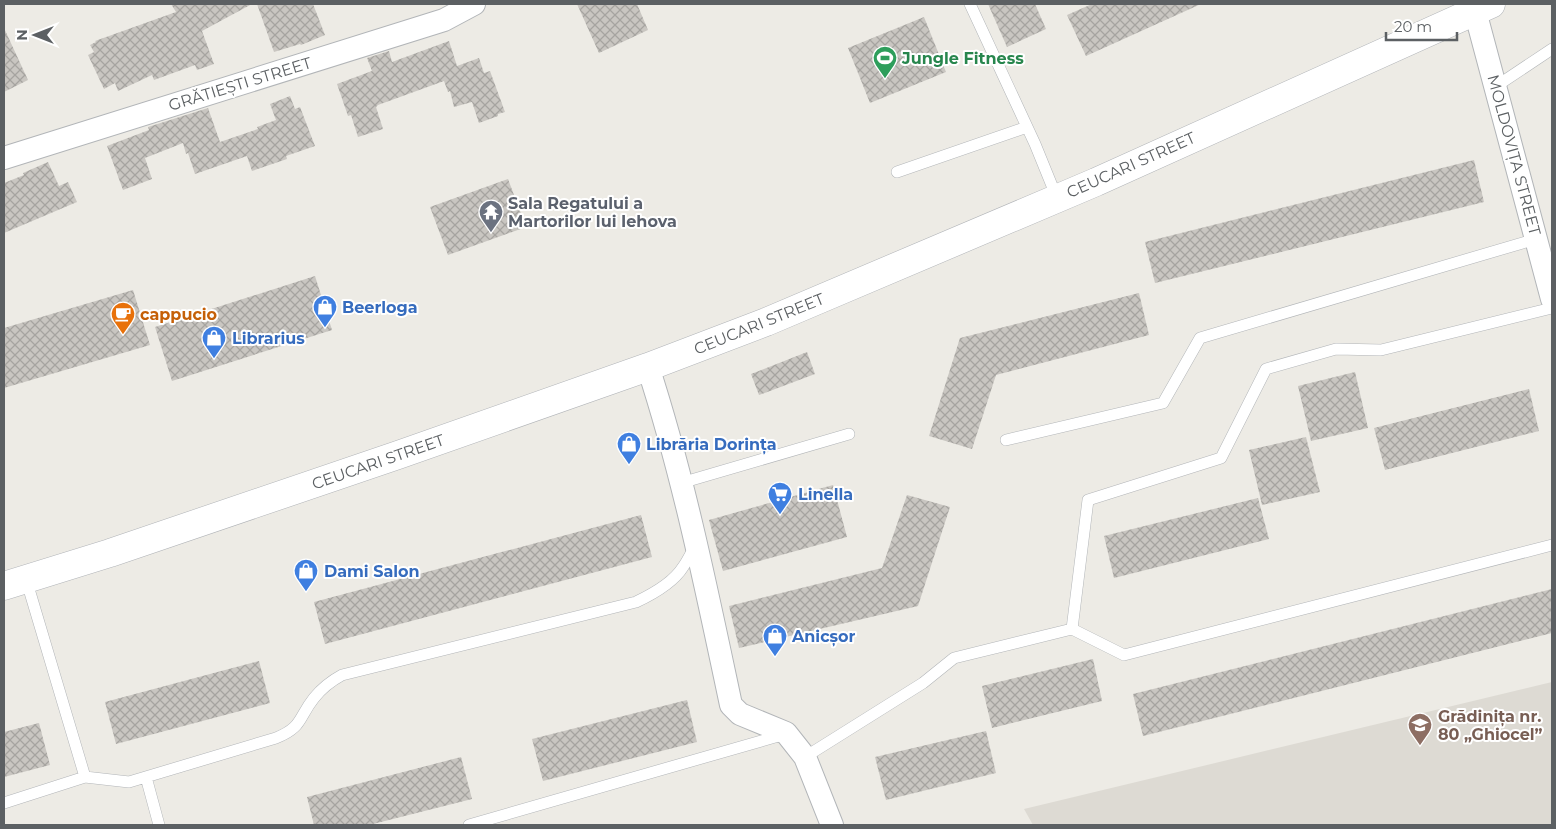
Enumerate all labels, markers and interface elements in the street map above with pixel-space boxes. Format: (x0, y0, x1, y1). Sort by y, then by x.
north arrow (10, 10, 60, 60)
scale bar (1386, 10, 1457, 42)
text: 20 m (1394, 17, 1432, 36)
text: N (13, 29, 31, 41)
sports icon: Jungle Fitness (872, 45, 898, 79)
place label: Jungle Fitness (901, 49, 1024, 68)
street label: GRĂTIEȘTI STREET (166, 53, 315, 116)
street label: MOLDOVIȚA STREET (1482, 73, 1545, 238)
street label: CEUCARI STREET (1064, 128, 1199, 202)
place label: Sala Regatului a Martorilor lui Iehova (508, 194, 677, 231)
temple icon: Sala Regatului a Martorilor lui Iehova (478, 199, 504, 233)
street label: CEUCARI STREET (691, 289, 828, 359)
shop icon: Beerloga (312, 294, 338, 328)
place label: Beerloga (342, 298, 418, 317)
cafe icon: cappucio (110, 301, 136, 335)
place label: cappucio (140, 305, 217, 324)
shop icon: Librarius (201, 325, 227, 359)
place label: Librarius (232, 329, 305, 348)
street label: CEUCARI STREET (309, 430, 448, 494)
shop icon: Librăria Dorința (616, 431, 642, 465)
place label: Librăria Dorința (646, 435, 777, 455)
supermarket icon: Linella (767, 481, 793, 515)
place label: Linella (798, 485, 853, 504)
shop icon: Dami Salon (293, 558, 319, 592)
place label: Dami Salon (324, 562, 420, 581)
shop icon: Anicșor (762, 623, 788, 657)
place label: Anicșor (791, 627, 856, 647)
place label: Grădinița nr. 80 „Ghiocel” (1438, 707, 1543, 744)
school or university icon: Grădinița nr. 80 „Ghiocel” (1407, 712, 1433, 746)

